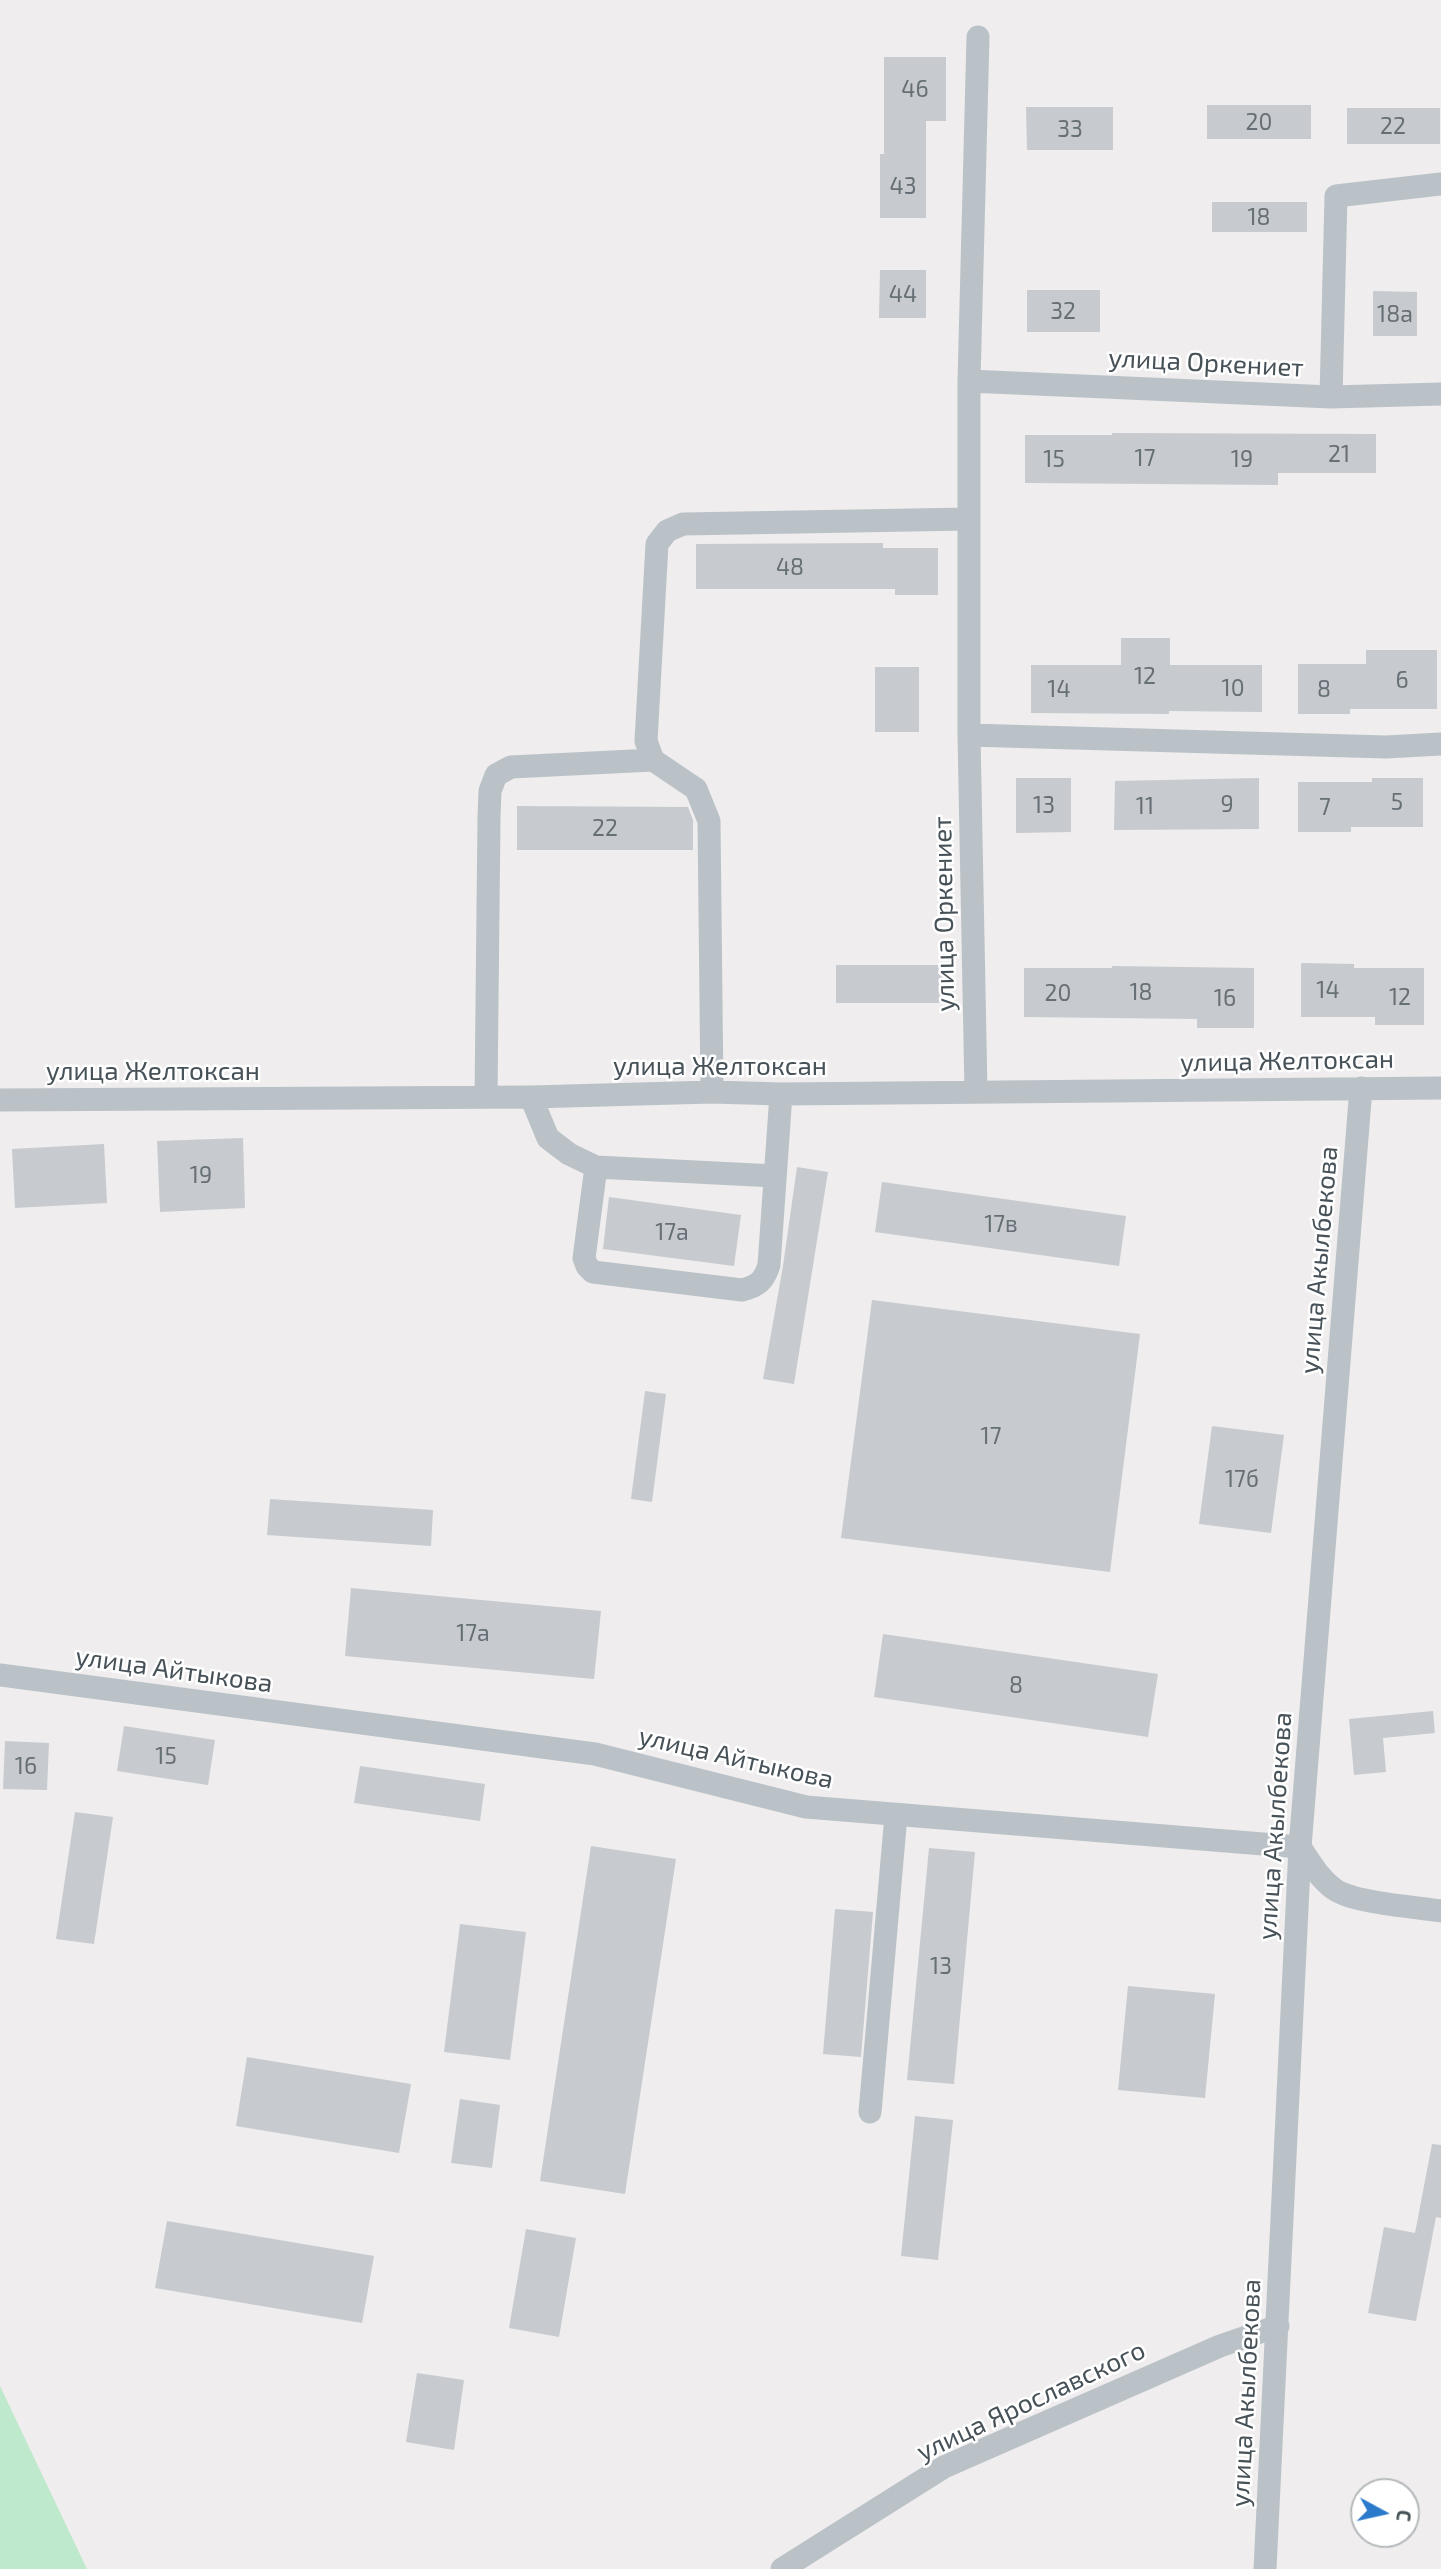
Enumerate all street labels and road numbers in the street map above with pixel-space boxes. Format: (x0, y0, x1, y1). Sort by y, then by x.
street label: улица Оркениет (1108, 342, 1304, 384)
street label: улица Оркениет (927, 816, 961, 1012)
street label: улица Желтоксан (1180, 1044, 1394, 1078)
street label: улица Желтоксан (613, 1050, 827, 1082)
street label: улица Желтоксан (46, 1055, 260, 1087)
street label: улица Акылбекова (1294, 1145, 1344, 1375)
street label: улица Айтыкова (73, 1641, 275, 1699)
street label: улица Акылбекова (1251, 1711, 1299, 1941)
street label: улица Айтыкова (636, 1720, 836, 1796)
street label: улица Акылбекова (1224, 2278, 1268, 2508)
street label: улица Ярославского (912, 2334, 1150, 2468)

